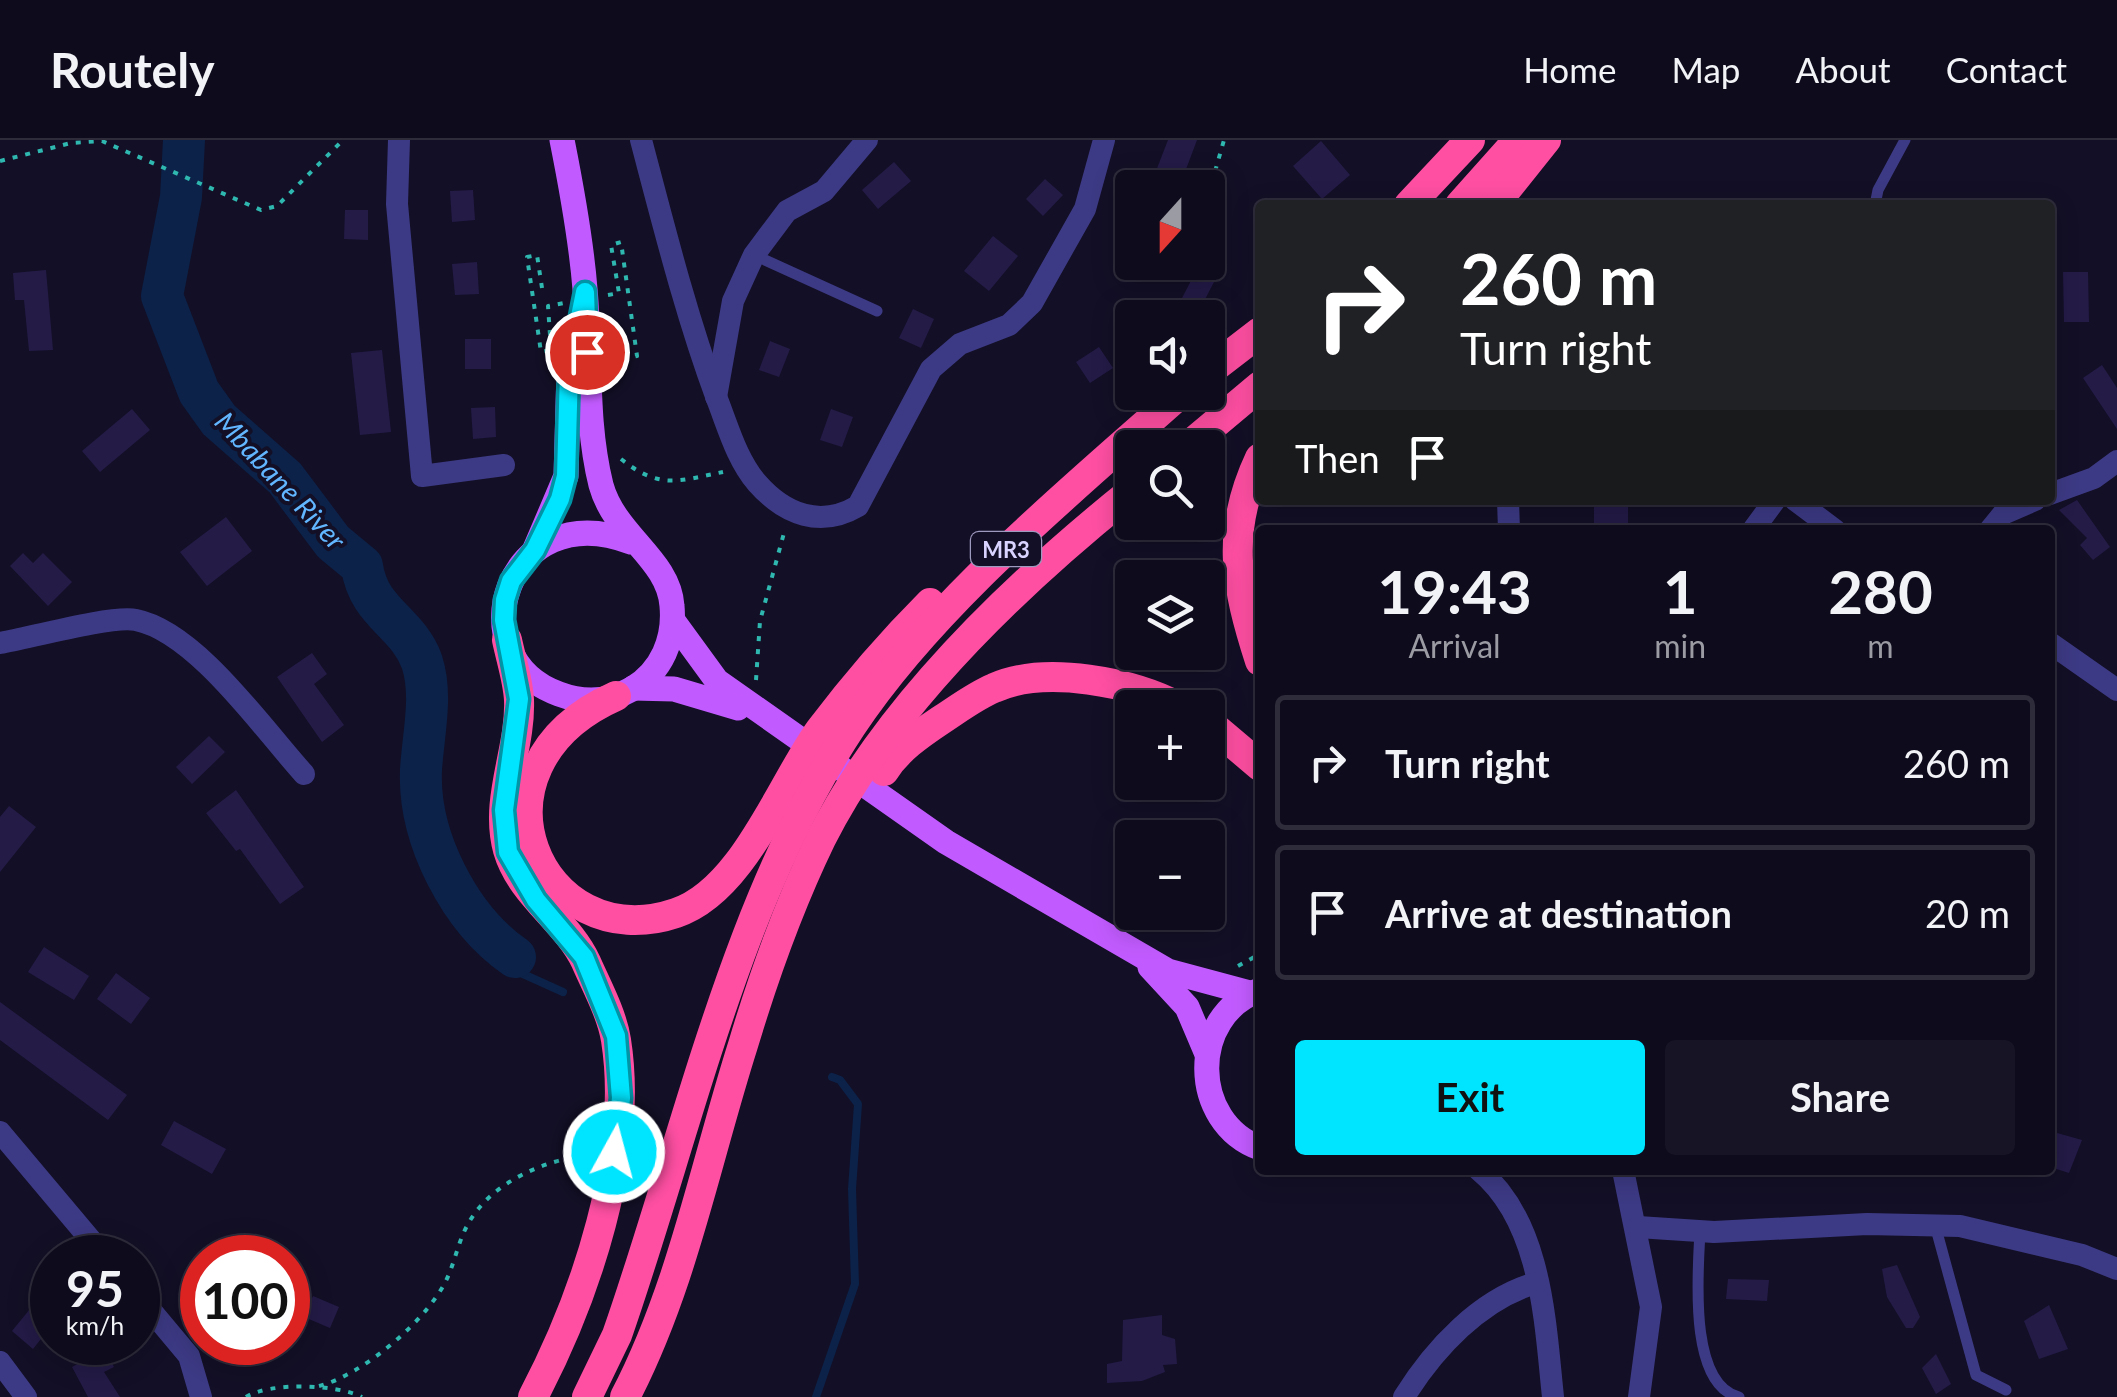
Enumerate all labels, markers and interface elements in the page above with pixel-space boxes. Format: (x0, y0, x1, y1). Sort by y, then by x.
text: Routely (50, 41, 214, 98)
text: Home (1523, 48, 1616, 90)
text: Map (1671, 48, 1740, 90)
text: About (1795, 48, 1891, 90)
text: Contact (1946, 48, 2067, 90)
north arrow (1115, 170, 1225, 280)
map controls (1115, 170, 1225, 930)
text: 260 m (1460, 236, 1657, 320)
icon: right (1295, 240, 1425, 370)
button: sound (1115, 300, 1225, 410)
pin (545, 310, 630, 395)
text: Turn right (1460, 321, 1651, 375)
icon: arrive (560, 325, 615, 380)
water label: Mbabane River (209, 404, 354, 556)
button: search (1115, 430, 1225, 540)
icon: arrive (1400, 430, 1455, 485)
text: Then (1295, 435, 1380, 481)
road number: MR3 (971, 532, 1041, 566)
text: 19:43 (1377, 555, 1532, 627)
text: 1 (1663, 555, 1698, 627)
text: 280 (1828, 555, 1933, 627)
button: layers (1115, 560, 1225, 670)
text: Arrival (1408, 626, 1501, 665)
text: min (1654, 626, 1706, 665)
text: m (1867, 626, 1894, 665)
button: + (1115, 690, 1225, 800)
icon: right (1300, 735, 1355, 790)
text: Turn right (1385, 740, 1550, 786)
text: 260 m (1903, 740, 2010, 786)
button: − (1115, 820, 1225, 930)
icon: arrive (1300, 885, 1355, 940)
text: Arrive at destination (1385, 890, 1732, 936)
text: 20 m (1925, 890, 2010, 936)
button: Exit (1295, 1040, 1645, 1155)
button: Share (1665, 1040, 2015, 1155)
position arrow (562, 1100, 666, 1204)
speed limit sign: 100 (180, 1235, 310, 1365)
text: 95 (66, 1258, 124, 1318)
text: km/h (66, 1310, 124, 1340)

